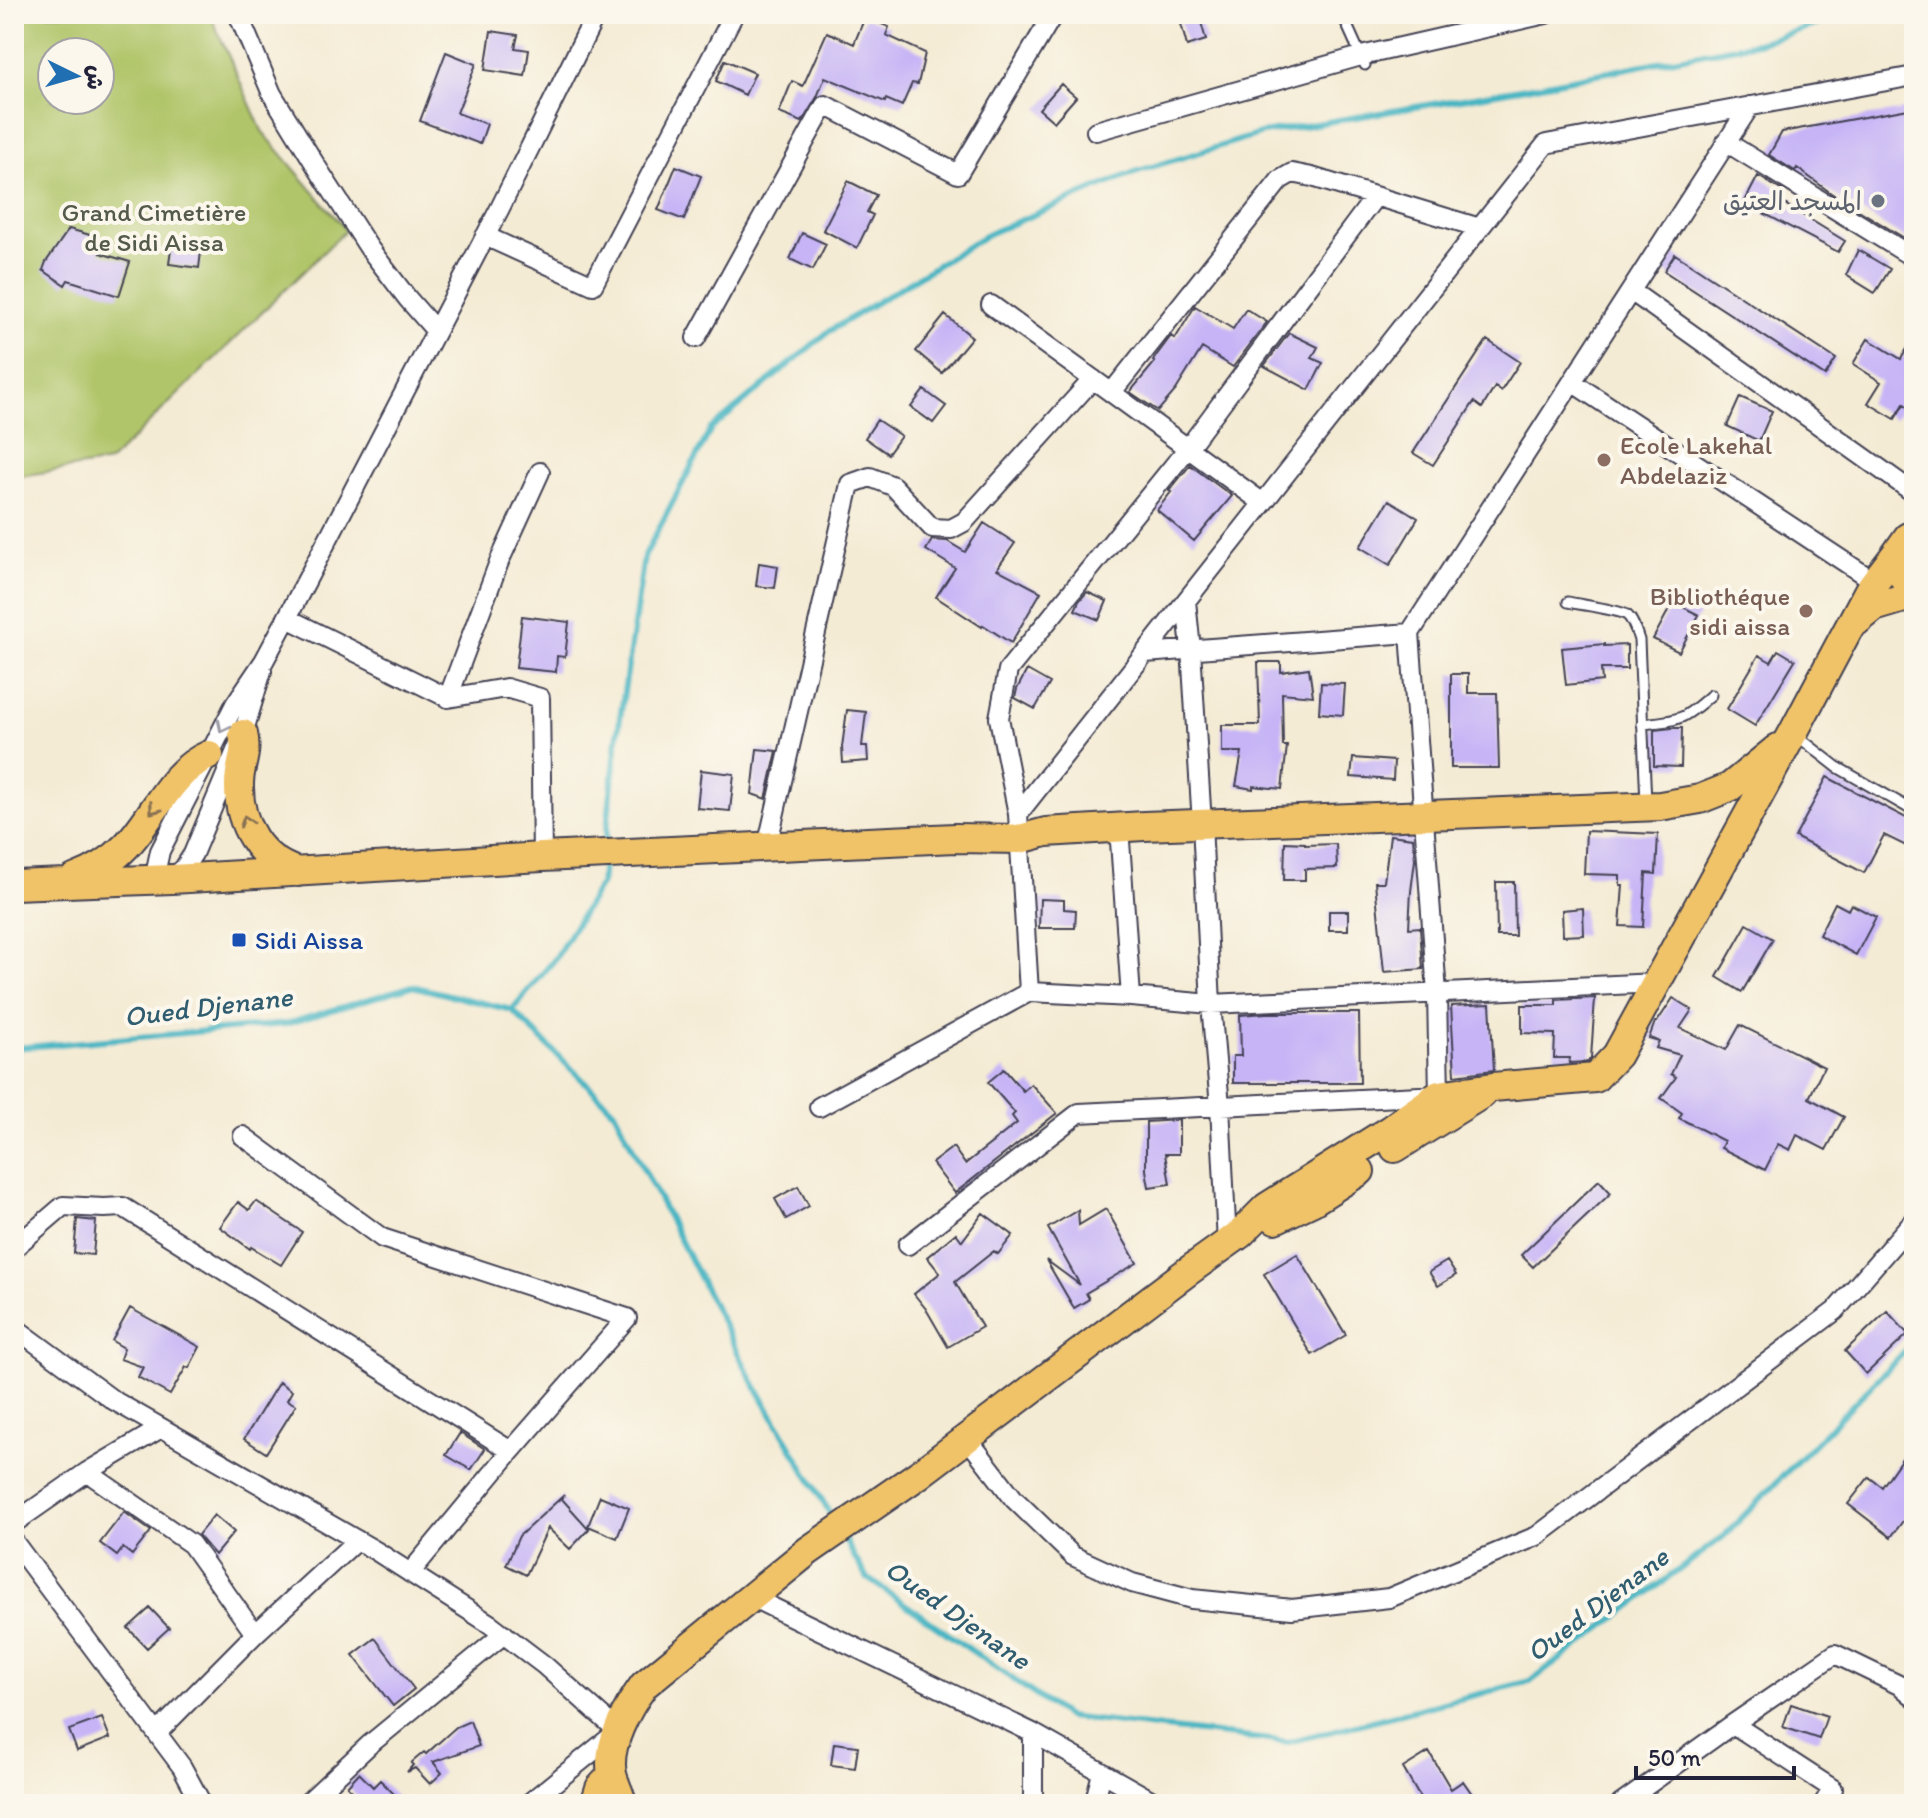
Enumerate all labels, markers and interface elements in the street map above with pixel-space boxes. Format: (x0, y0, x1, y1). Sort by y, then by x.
north arrow (36, 36, 116, 116)
text: ش (81, 64, 110, 91)
place label: المسجد العتيق (1723, 185, 1862, 217)
marker: المسجد العتيق (1869, 192, 1887, 210)
park label: Grand Cimetière de Sidi Aissa (62, 196, 246, 258)
place label: Ecole Lakehal Abdelaziz (1620, 429, 1772, 491)
marker: Ecole Lakehal Abdelaziz (1595, 451, 1613, 469)
place label: Bibliothéque sidi aissa (1650, 580, 1790, 642)
marker: Bibliothéque sidi aissa (1797, 602, 1815, 620)
one-way arrow (217, 719, 233, 733)
one-way arrow (150, 800, 164, 814)
one-way arrow (239, 814, 255, 828)
place label: Sidi Aissa (255, 924, 364, 956)
marker: Sidi Aissa (230, 931, 248, 949)
water label: Oued Djenane (122, 979, 296, 1033)
water label: Oued Djenane (1519, 1538, 1676, 1669)
water label: Oued Djenane (879, 1551, 1039, 1677)
scale bar (1636, 1730, 1794, 1780)
text: 50 m (1648, 1743, 1701, 1772)

